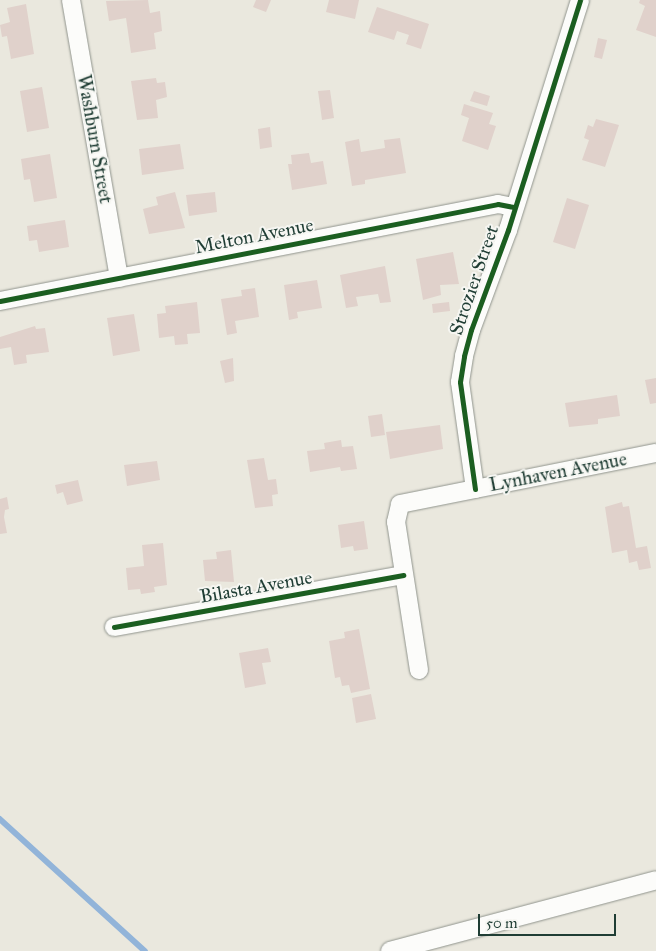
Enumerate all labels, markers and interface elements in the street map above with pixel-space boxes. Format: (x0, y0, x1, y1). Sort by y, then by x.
street label: Washburn Street (72, 73, 118, 205)
street label: Melton Avenue (193, 213, 315, 259)
street label: Strozier Street (445, 222, 503, 338)
street label: Lynhaven Avenue (487, 447, 629, 497)
street label: Bilasta Avenue (198, 566, 314, 608)
scale bar (481, 904, 618, 936)
text: 50 m (486, 914, 518, 932)

